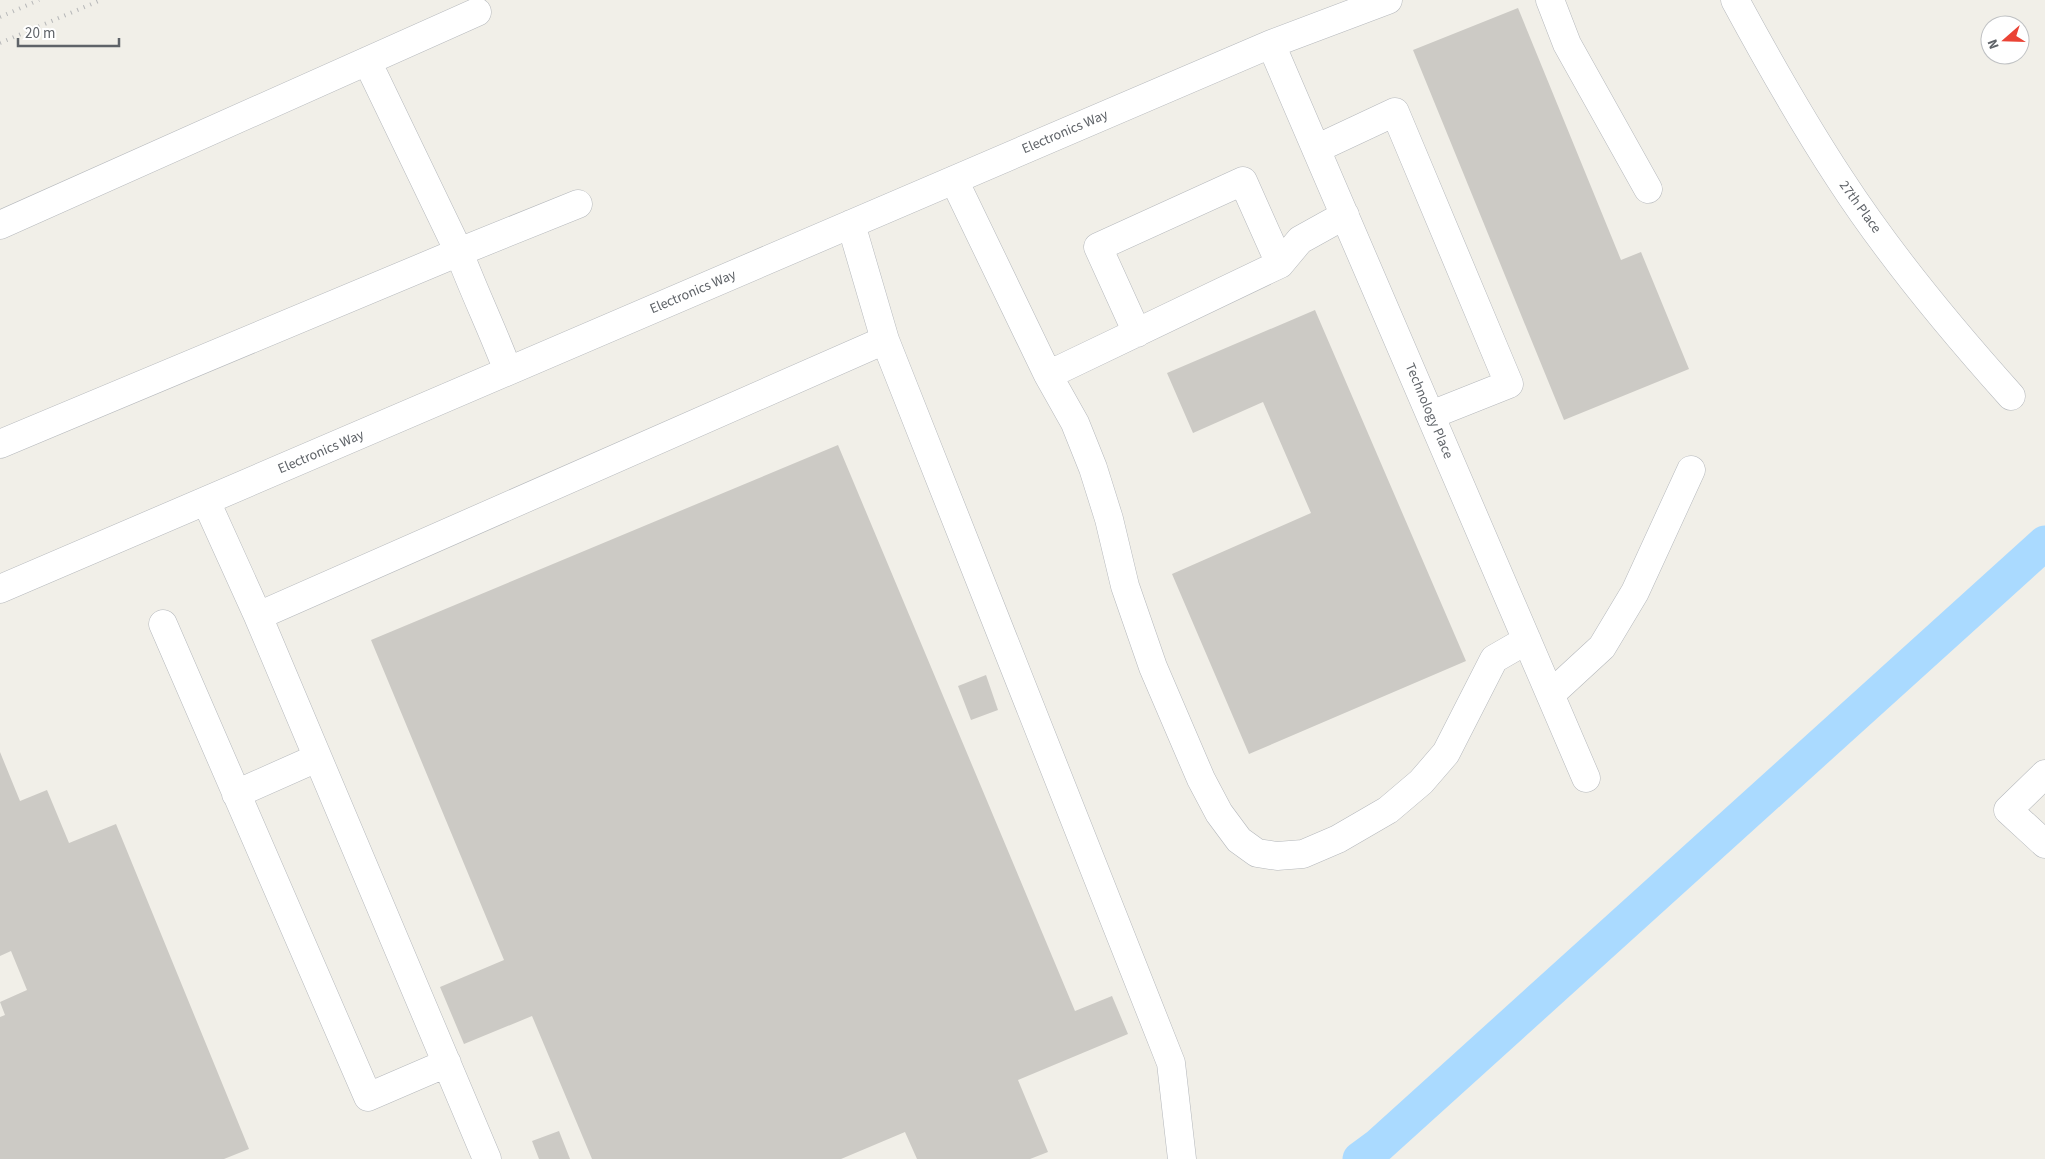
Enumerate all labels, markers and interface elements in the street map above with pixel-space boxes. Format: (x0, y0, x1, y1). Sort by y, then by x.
scale bar (18, 15, 119, 47)
north arrow (1980, 15, 2030, 65)
text: 20 m (25, 23, 55, 44)
text: N (1983, 36, 2005, 52)
street label: Electronics Way (1019, 105, 1112, 159)
street label: 27th Place (1834, 177, 1886, 237)
street label: Electronics Way (647, 265, 740, 319)
street label: Technology Place (1400, 360, 1458, 462)
street label: Electronics Way (275, 425, 368, 479)

